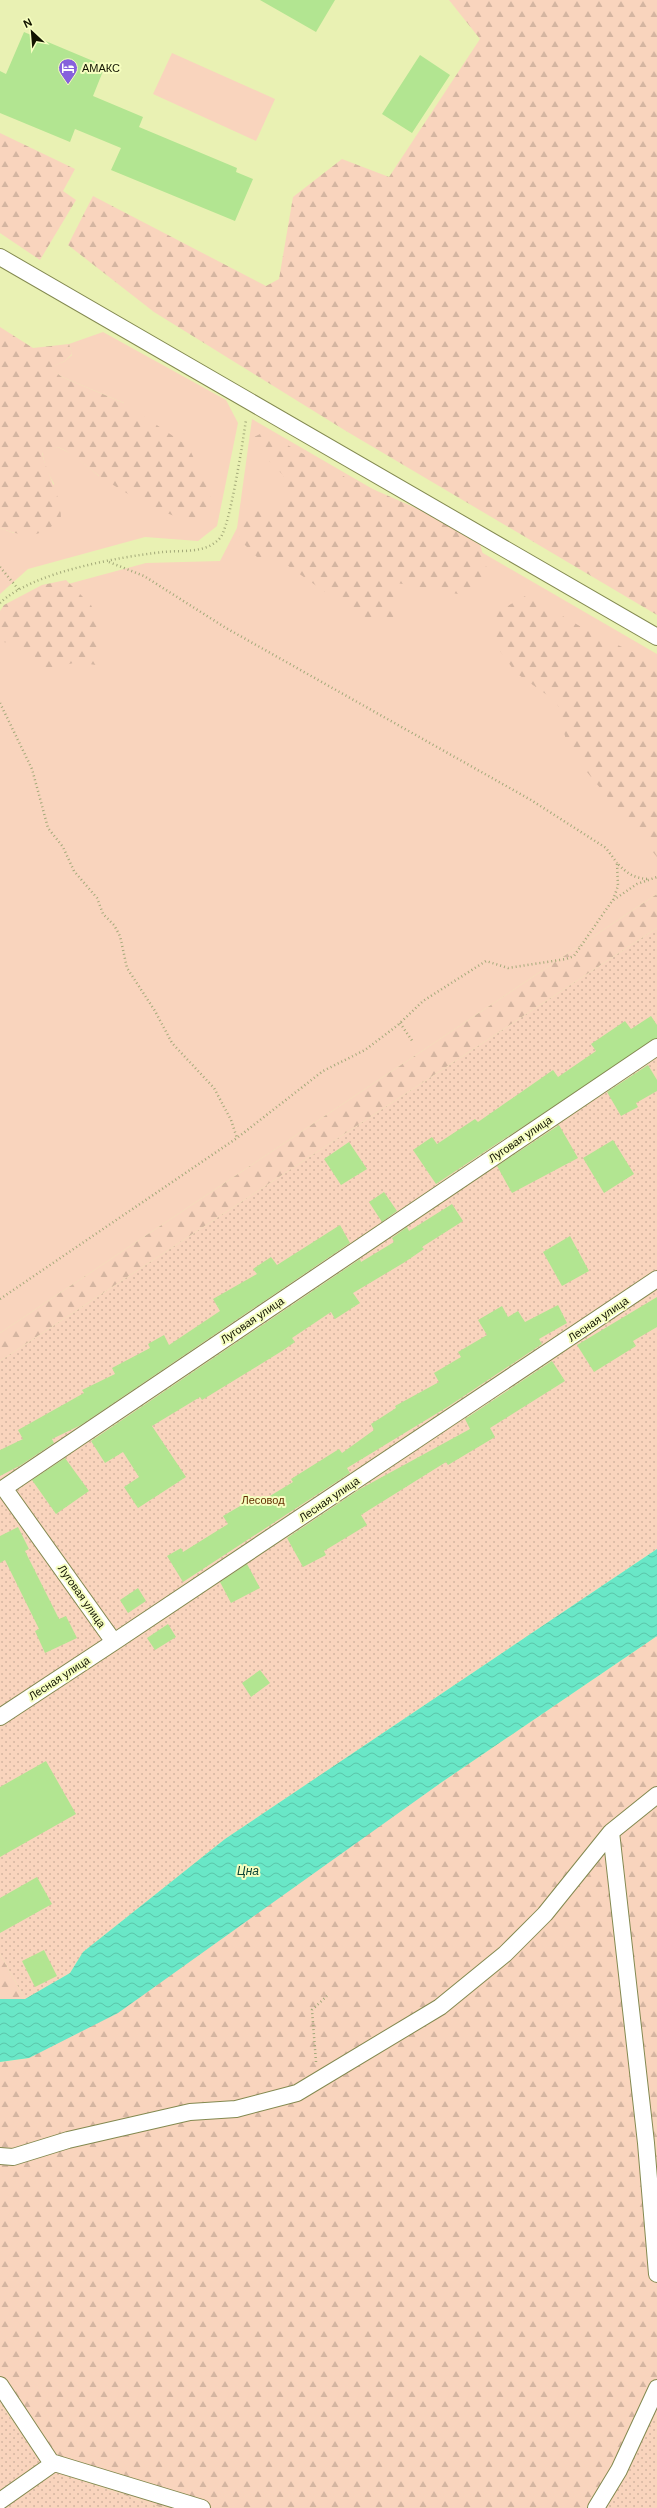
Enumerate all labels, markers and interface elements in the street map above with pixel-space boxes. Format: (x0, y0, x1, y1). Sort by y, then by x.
north arrow (12, 12, 52, 52)
text: N (21, 15, 34, 31)
hotel icon: АМАКС (57, 57, 79, 85)
place label: АМАКС (82, 61, 120, 75)
street label: Луговая улица (486, 1112, 555, 1165)
street label: Луговая улица (218, 1293, 287, 1346)
street label: Лесная улица (565, 1293, 632, 1344)
street label: Лесная улица (296, 1473, 363, 1524)
park label: Лесовод (241, 1493, 285, 1507)
street label: Луговая улица (55, 1562, 109, 1631)
street label: Лесная улица (26, 1653, 93, 1703)
water label: Цна (237, 1863, 259, 1879)

